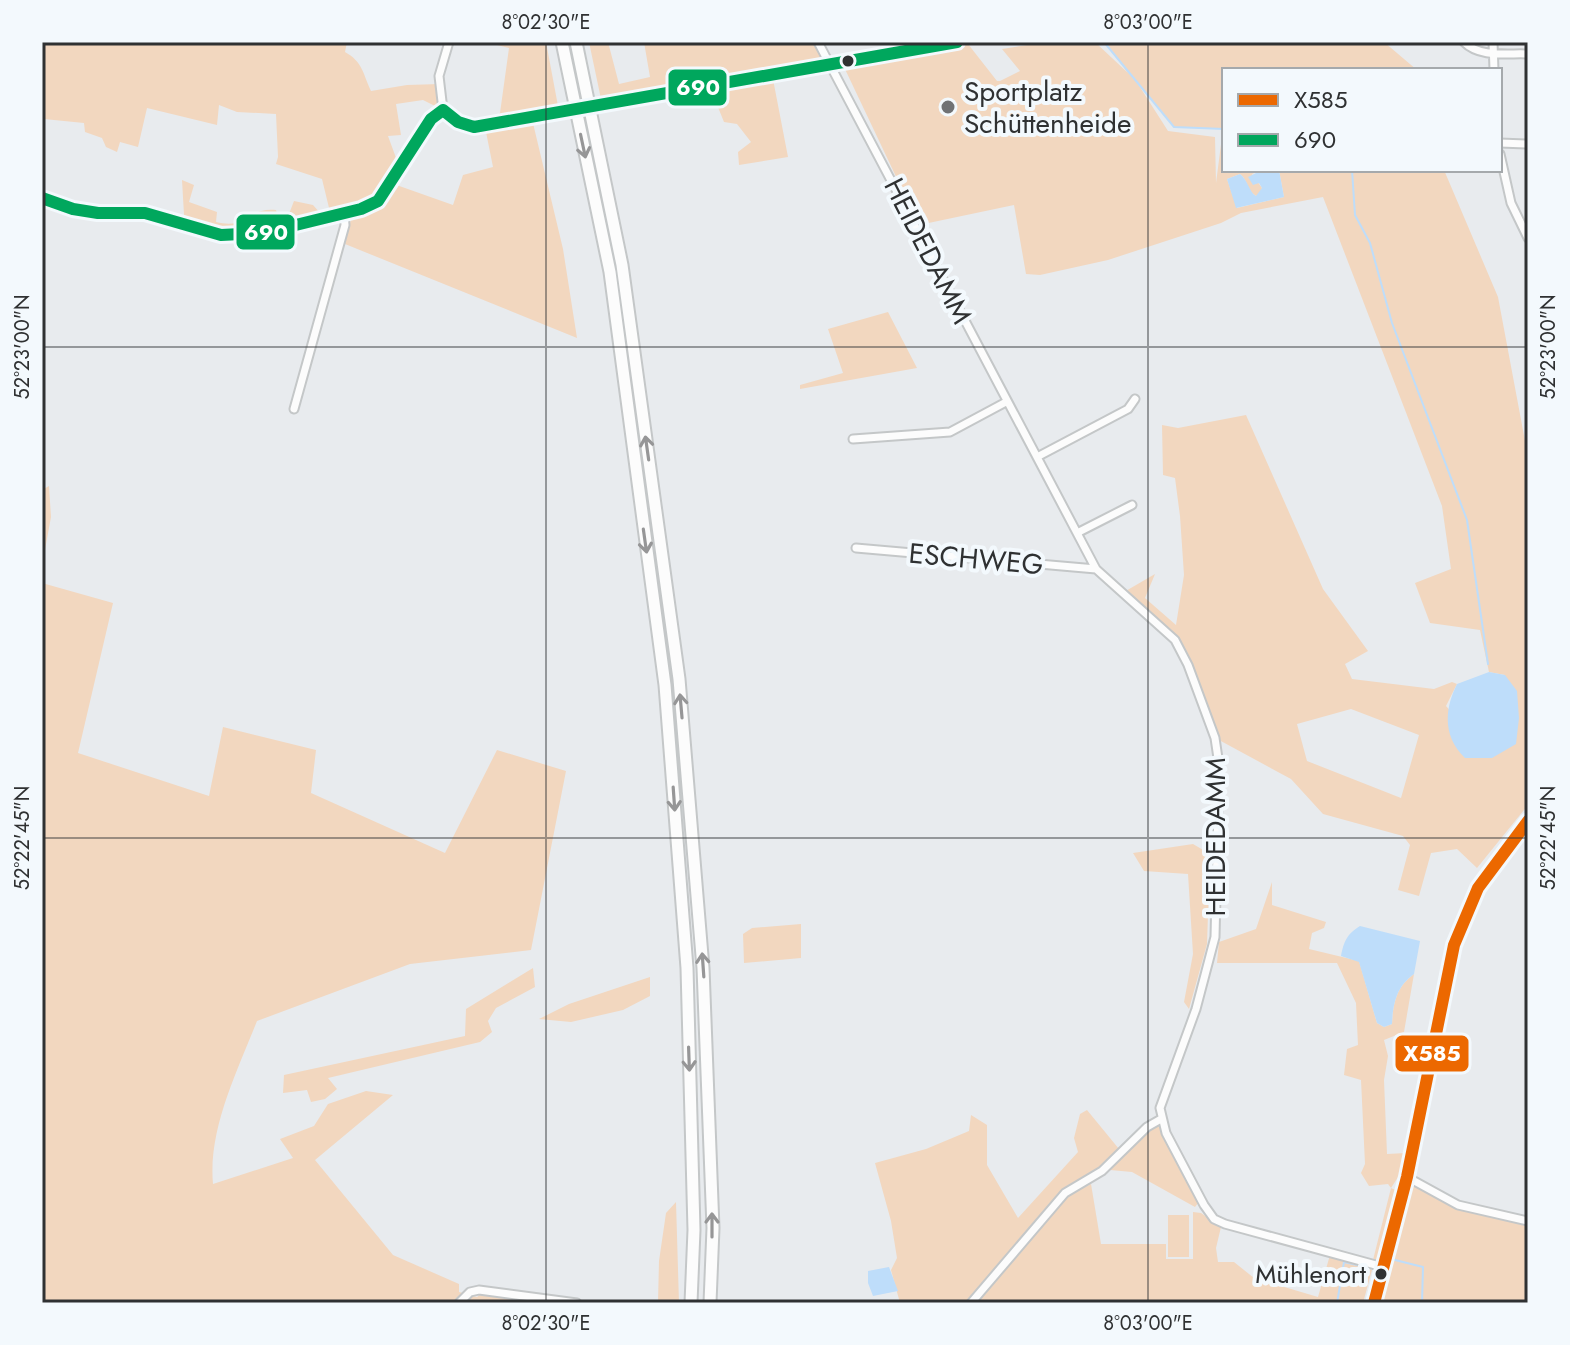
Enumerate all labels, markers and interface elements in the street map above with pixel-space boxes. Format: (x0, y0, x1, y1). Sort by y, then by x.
text: 8°02'30"E (502, 8, 590, 37)
text: 8°03'00"E (1103, 8, 1193, 37)
unlabelled marker (840, 53, 856, 69)
line badge: 690 (667, 68, 728, 107)
legend (1222, 68, 1502, 172)
text: 690 (676, 71, 720, 103)
place label: Sportplatz Schüttenheide (964, 71, 1131, 144)
text: X585 (1294, 82, 1348, 117)
marker: Sportplatz Schüttenheide (939, 98, 957, 116)
text: 690 (1294, 122, 1336, 157)
one-way arrow (577, 132, 592, 158)
street label: HEIDEDAMM (874, 171, 982, 331)
line badge: 690 (235, 213, 296, 251)
text: 690 (244, 216, 288, 248)
text: 52°23'00"N (8, 294, 37, 400)
text: 52°23'00"N (1534, 294, 1563, 400)
one-way arrow (639, 436, 654, 462)
one-way arrow (638, 527, 653, 554)
street label: ESCHWEG (907, 533, 1045, 585)
one-way arrow (673, 693, 688, 720)
street label: HEIDEDAMM (1195, 758, 1236, 916)
one-way arrow (666, 785, 681, 812)
text: 52°22'45"N (8, 786, 37, 890)
text: 52°22'45"N (1534, 786, 1563, 890)
one-way arrow (695, 952, 710, 979)
line badge: X585 (1394, 1034, 1470, 1073)
text: X585 (1403, 1037, 1461, 1069)
one-way arrow (682, 1045, 697, 1072)
one-way arrow (705, 1212, 720, 1239)
place label: Mühlenort (1255, 1255, 1367, 1293)
marker: Mühlenort (1373, 1266, 1389, 1282)
text: 8°02'30"E (502, 1309, 590, 1338)
text: 8°03'00"E (1103, 1309, 1193, 1338)

